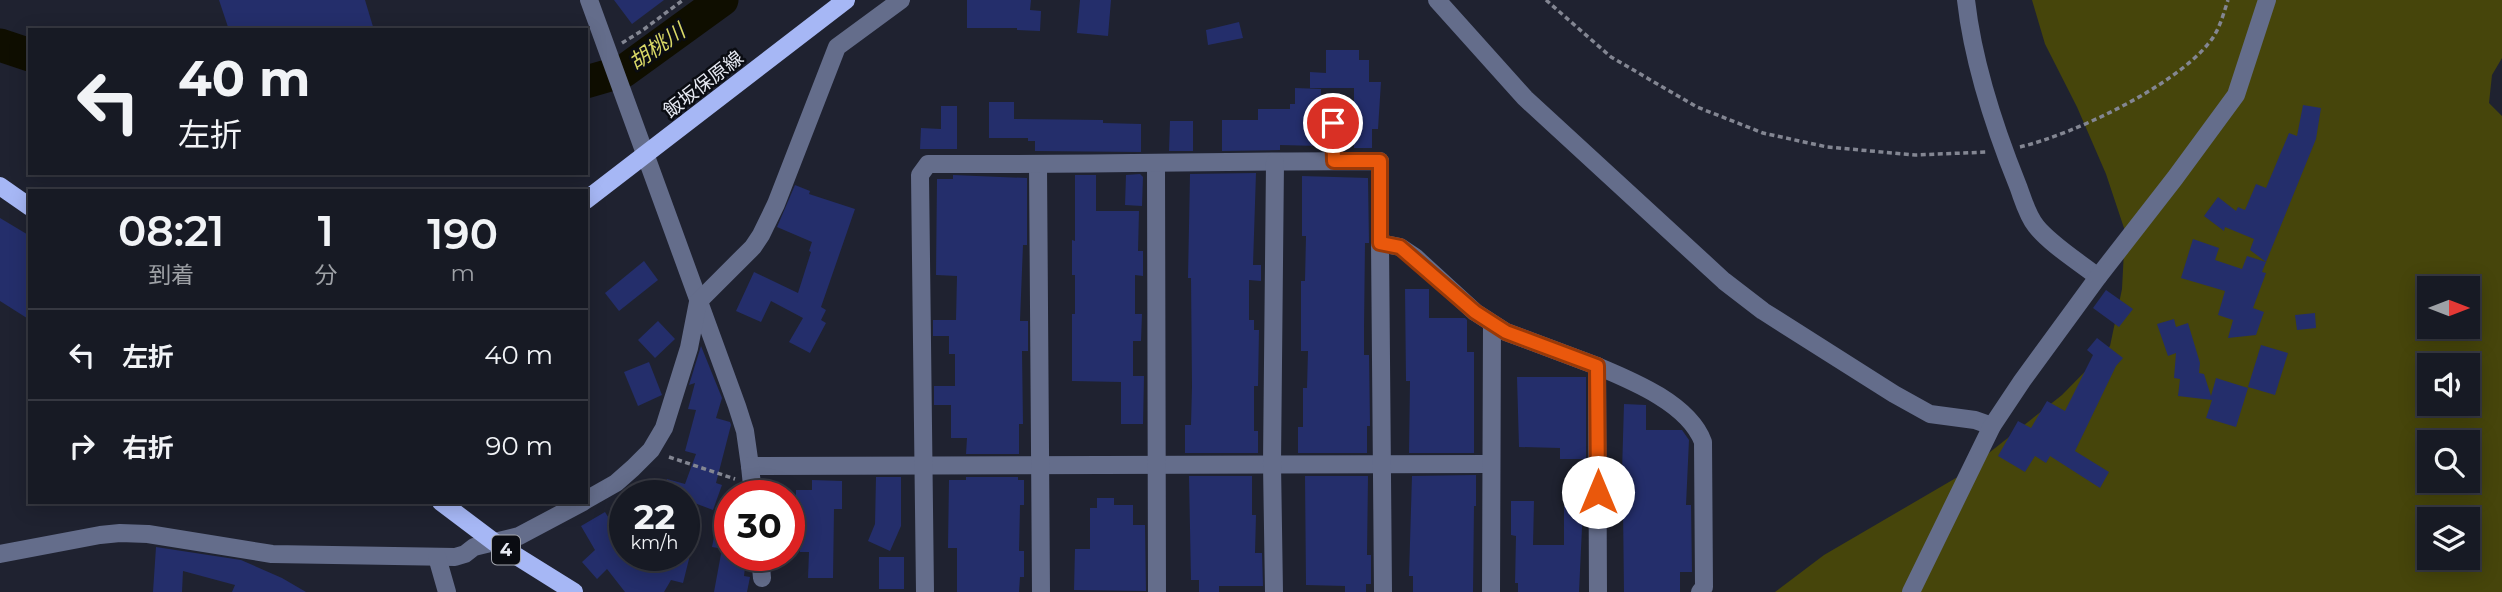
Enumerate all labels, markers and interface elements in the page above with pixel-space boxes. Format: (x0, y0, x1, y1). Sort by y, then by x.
water label: 胡桃川 (624, 17, 691, 75)
street label: 飯坂保原線 (659, 46, 748, 123)
text: 40 m (178, 49, 310, 108)
icon: left (63, 56, 154, 147)
pin (1303, 93, 1363, 153)
icon: arrive (1314, 104, 1352, 142)
text: 左折 (178, 115, 242, 154)
text: 08:21 (118, 205, 224, 257)
text: 1 (318, 205, 334, 257)
text: 190 (427, 208, 498, 260)
text: m (450, 259, 475, 287)
text: 到着 (148, 261, 194, 289)
text: 分 (314, 261, 337, 289)
north arrow (2417, 276, 2480, 340)
map controls (2417, 276, 2480, 570)
icon: left (63, 336, 101, 374)
text: 40 m (484, 339, 553, 371)
text: 左折 (122, 341, 174, 373)
button: sound (2417, 353, 2480, 416)
icon: right (63, 427, 101, 465)
text: 90 m (486, 430, 553, 462)
button: search (2417, 430, 2480, 493)
text: 右折 (122, 432, 174, 464)
position arrow (1561, 455, 1635, 529)
speed limit sign: 30 (714, 480, 805, 571)
text: 22 (634, 495, 675, 538)
button: layers (2417, 507, 2480, 570)
text: km/h (630, 532, 679, 554)
road number: 4 (492, 536, 520, 564)

